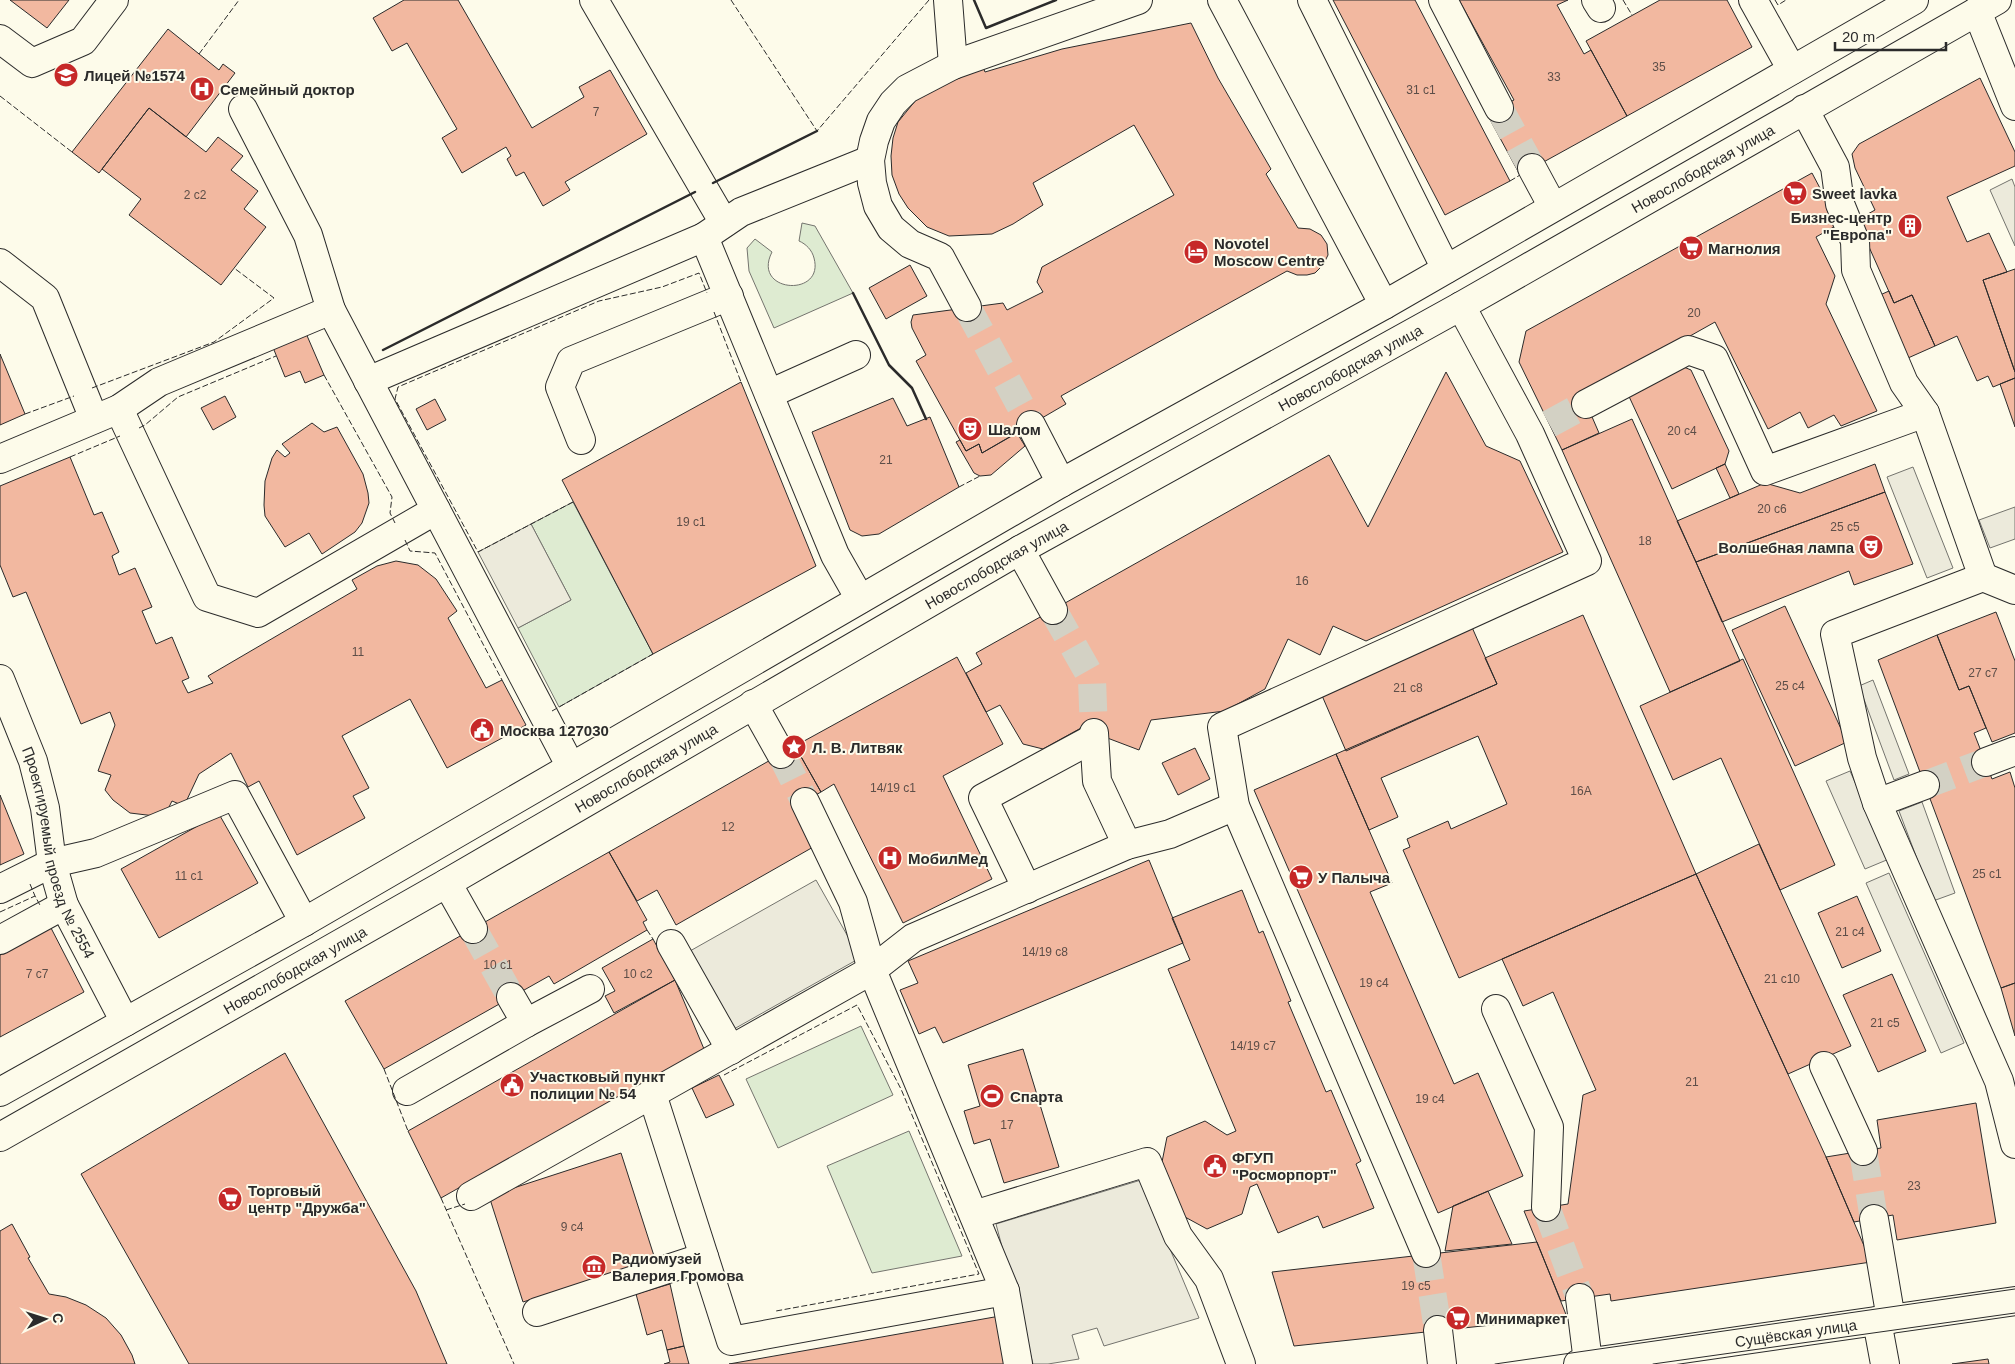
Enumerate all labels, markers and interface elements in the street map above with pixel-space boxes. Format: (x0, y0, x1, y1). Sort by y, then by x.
scale bar (1835, 20, 1946, 52)
text: 20 m (1842, 28, 1875, 45)
house number: 35 (1652, 60, 1666, 74)
school or university icon: Лицей №1574 (53, 62, 79, 88)
place label: Лицей №1574 (84, 67, 185, 84)
house number: 33 (1547, 70, 1561, 84)
hospital icon: Семейный доктор (189, 76, 215, 102)
place label: Семейный доктор (220, 81, 355, 98)
house number: 31 с1 (1406, 83, 1436, 97)
house number: 7 (593, 105, 600, 119)
street label: Новослободская улица (1628, 120, 1778, 216)
supermarket icon: Sweet lavka (1782, 180, 1808, 206)
place label: Sweet lavka (1812, 185, 1898, 202)
house number: 2 с2 (184, 188, 207, 202)
place label: Бизнес-центр "Европа" (1791, 209, 1892, 243)
building icon: Бизнес-центр "Европа" (1897, 213, 1923, 239)
place label: Novotel Moscow Centre (1214, 235, 1325, 269)
supermarket icon: Магнолия (1678, 235, 1704, 261)
hotel icon: Novotel Moscow Centre (1183, 239, 1209, 265)
place label: Магнолия (1708, 240, 1781, 257)
house number: 20 (1687, 306, 1701, 320)
street label: Новослободская улица (1275, 320, 1425, 414)
theatre icon: Шалом (957, 416, 983, 442)
place label: Шалом (988, 421, 1041, 438)
house number: 20 с4 (1667, 424, 1697, 438)
house number: 21 (879, 453, 893, 467)
house number: 20 с6 (1757, 502, 1787, 516)
house number: 19 с1 (676, 515, 706, 529)
street label: Новослободская улица (922, 517, 1071, 612)
house number: 25 с5 (1830, 520, 1860, 534)
house number: 18 (1638, 534, 1652, 548)
theatre icon: Волшебная лампа (1858, 534, 1884, 560)
place label: Волшебная лампа (1718, 539, 1855, 556)
house number: 16 (1295, 574, 1309, 588)
house number: 11 (352, 645, 365, 659)
house number: 27 с7 (1968, 666, 1998, 680)
house number: 25 с4 (1775, 679, 1805, 693)
house number: 21 с8 (1393, 681, 1423, 695)
public building icon: Москва 127030 (469, 717, 495, 743)
street label: Новослободская улица (572, 719, 721, 815)
place label: Москва 127030 (500, 722, 609, 739)
place icon: Л. В. Литвяк (781, 734, 807, 760)
place label: Л. В. Литвяк (812, 739, 903, 756)
street label: Проектируемый проезд № 2554 (19, 744, 99, 961)
house number: 14/19 с1 (870, 781, 916, 795)
house number: 16А (1570, 784, 1592, 798)
house number: 12 (721, 820, 735, 834)
hospital icon: МобилМед (877, 845, 903, 871)
place label: МобилМед (908, 850, 989, 867)
supermarket icon: У Палыча (1288, 864, 1314, 890)
house number: 25 с1 (1972, 867, 2002, 881)
house number: 11 с1 (175, 869, 204, 883)
place label: У Палыча (1318, 869, 1391, 886)
street label: Новослободская улица (220, 922, 370, 1017)
house number: 21 с4 (1835, 925, 1865, 939)
house number: 14/19 с8 (1022, 945, 1068, 959)
house number: 10 с1 (483, 958, 513, 972)
house number: 7 с7 (26, 967, 49, 981)
house number: 10 с2 (623, 967, 653, 981)
house number: 21 с10 (1764, 972, 1800, 986)
house number: 19 с4 (1359, 976, 1389, 990)
house number: 21 с5 (1870, 1016, 1900, 1030)
house number: 14/19 с7 (1230, 1039, 1276, 1053)
place label: Участковый пункт полиции № 54 (530, 1068, 665, 1102)
public building icon: Участковый пункт полиции № 54 (499, 1072, 525, 1098)
house number: 21 (1685, 1075, 1699, 1089)
sports icon: Спарта (979, 1083, 1005, 1109)
place label: Спарта (1010, 1088, 1064, 1105)
house number: 19 с4 (1415, 1092, 1445, 1106)
house number: 17 (1000, 1118, 1014, 1132)
place label: ФГУП "Росморпорт" (1232, 1149, 1337, 1183)
public building icon: ФГУП "Росморпорт" (1202, 1153, 1228, 1179)
house number: 23 (1907, 1179, 1921, 1193)
place label: Торговый центр "Дружба" (248, 1182, 366, 1216)
supermarket icon: Торговый центр "Дружба" (217, 1186, 243, 1212)
house number: 9 с4 (561, 1220, 584, 1234)
place label: Радиомузей Валерия Громова (612, 1250, 744, 1284)
museum icon: Радиомузей Валерия Громова (581, 1254, 607, 1280)
house number: 19 с5 (1401, 1279, 1431, 1293)
north arrow (20, 1294, 70, 1344)
supermarket icon: Минимаркет (1445, 1305, 1471, 1331)
place label: Минимаркет (1476, 1310, 1567, 1327)
text: С (50, 1312, 66, 1324)
street label: Сущёвская улица (1734, 1315, 1859, 1350)

